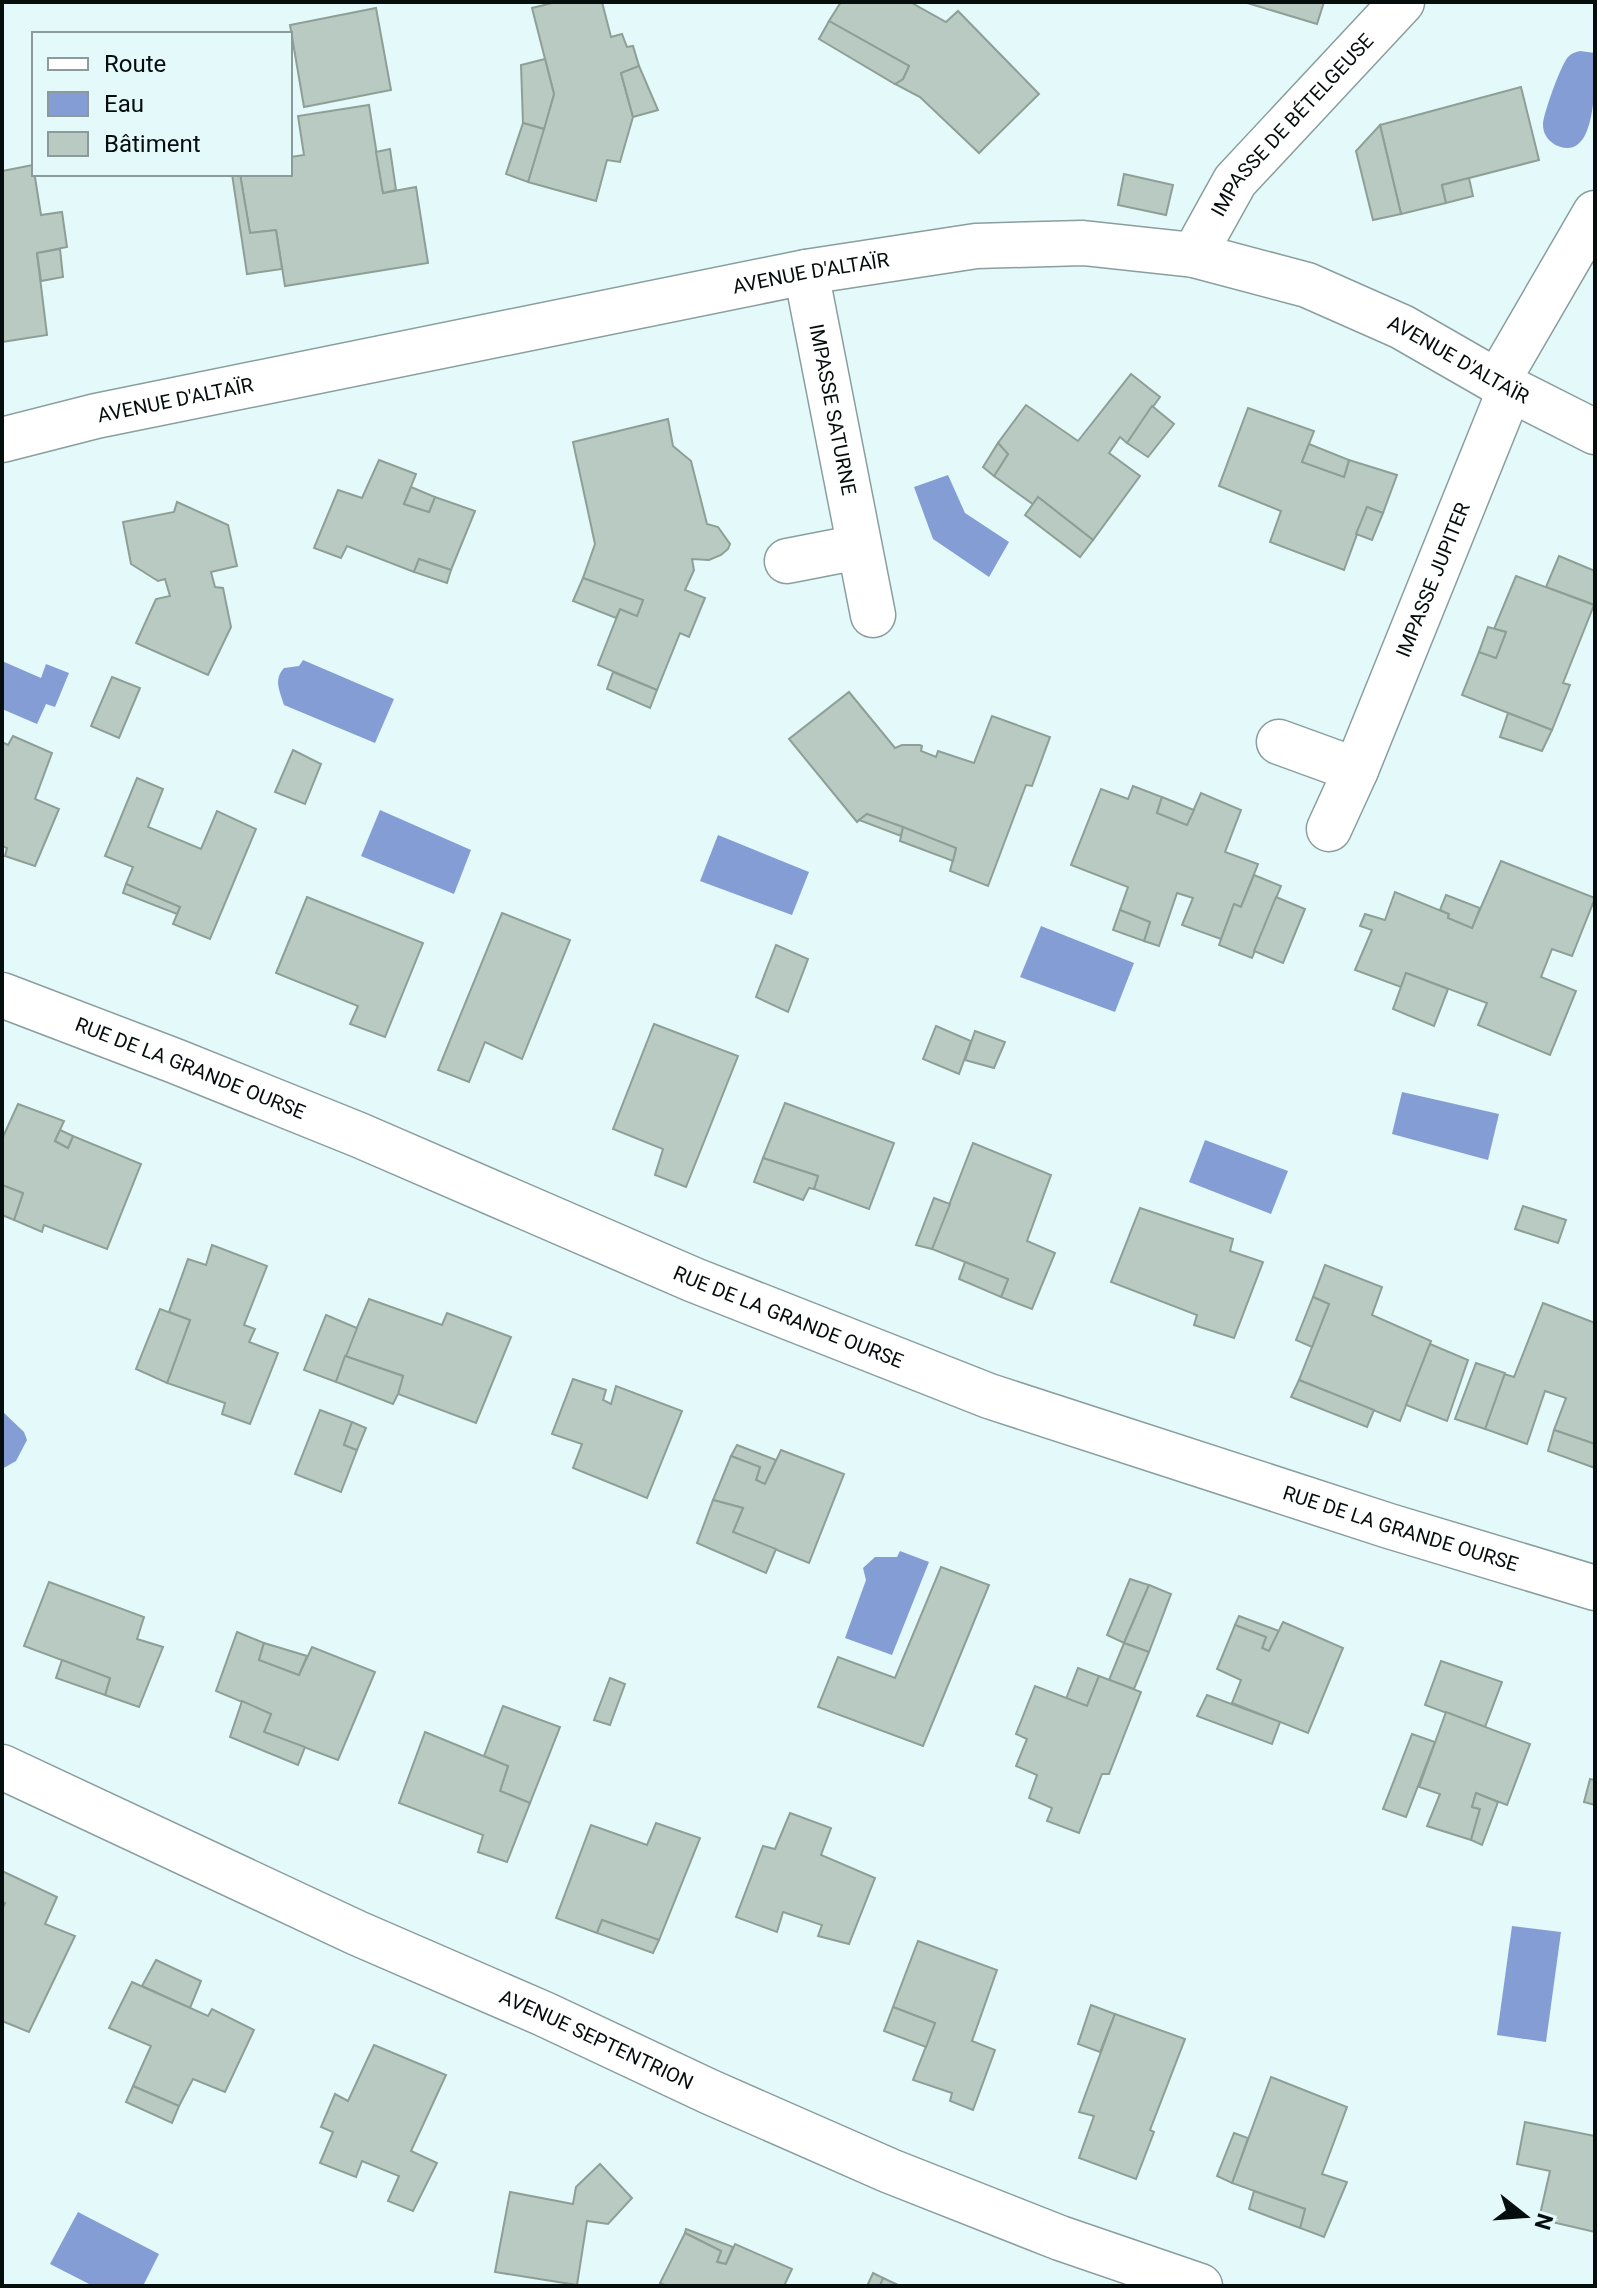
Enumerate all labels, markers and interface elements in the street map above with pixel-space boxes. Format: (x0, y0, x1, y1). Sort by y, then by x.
street label: IMPASSE DE BÉTELGEUSE (1206, 29, 1378, 220)
legend (32, 32, 292, 176)
text: Route (104, 50, 166, 78)
text: Eau (104, 90, 144, 118)
text: Bâtiment (104, 130, 201, 158)
street label: AVENUE D'ALTAÏR (730, 247, 891, 299)
street label: AVENUE D'ALTAÏR (1384, 310, 1533, 409)
street label: IMPASSE SATURNE (804, 322, 861, 497)
street label: AVENUE D'ALTAÏR (95, 372, 255, 427)
street label: IMPASSE JUPITER (1391, 499, 1475, 661)
street label: RUE DE LA GRANDE OURSE (72, 1012, 309, 1124)
street label: RUE DE LA GRANDE OURSE (670, 1261, 907, 1373)
street label: RUE DE LA GRANDE OURSE (1280, 1480, 1521, 1576)
street label: AVENUE SEPTENTRION (496, 1984, 697, 2094)
north arrow (1485, 2176, 1565, 2256)
text: N (1529, 2211, 1558, 2233)

